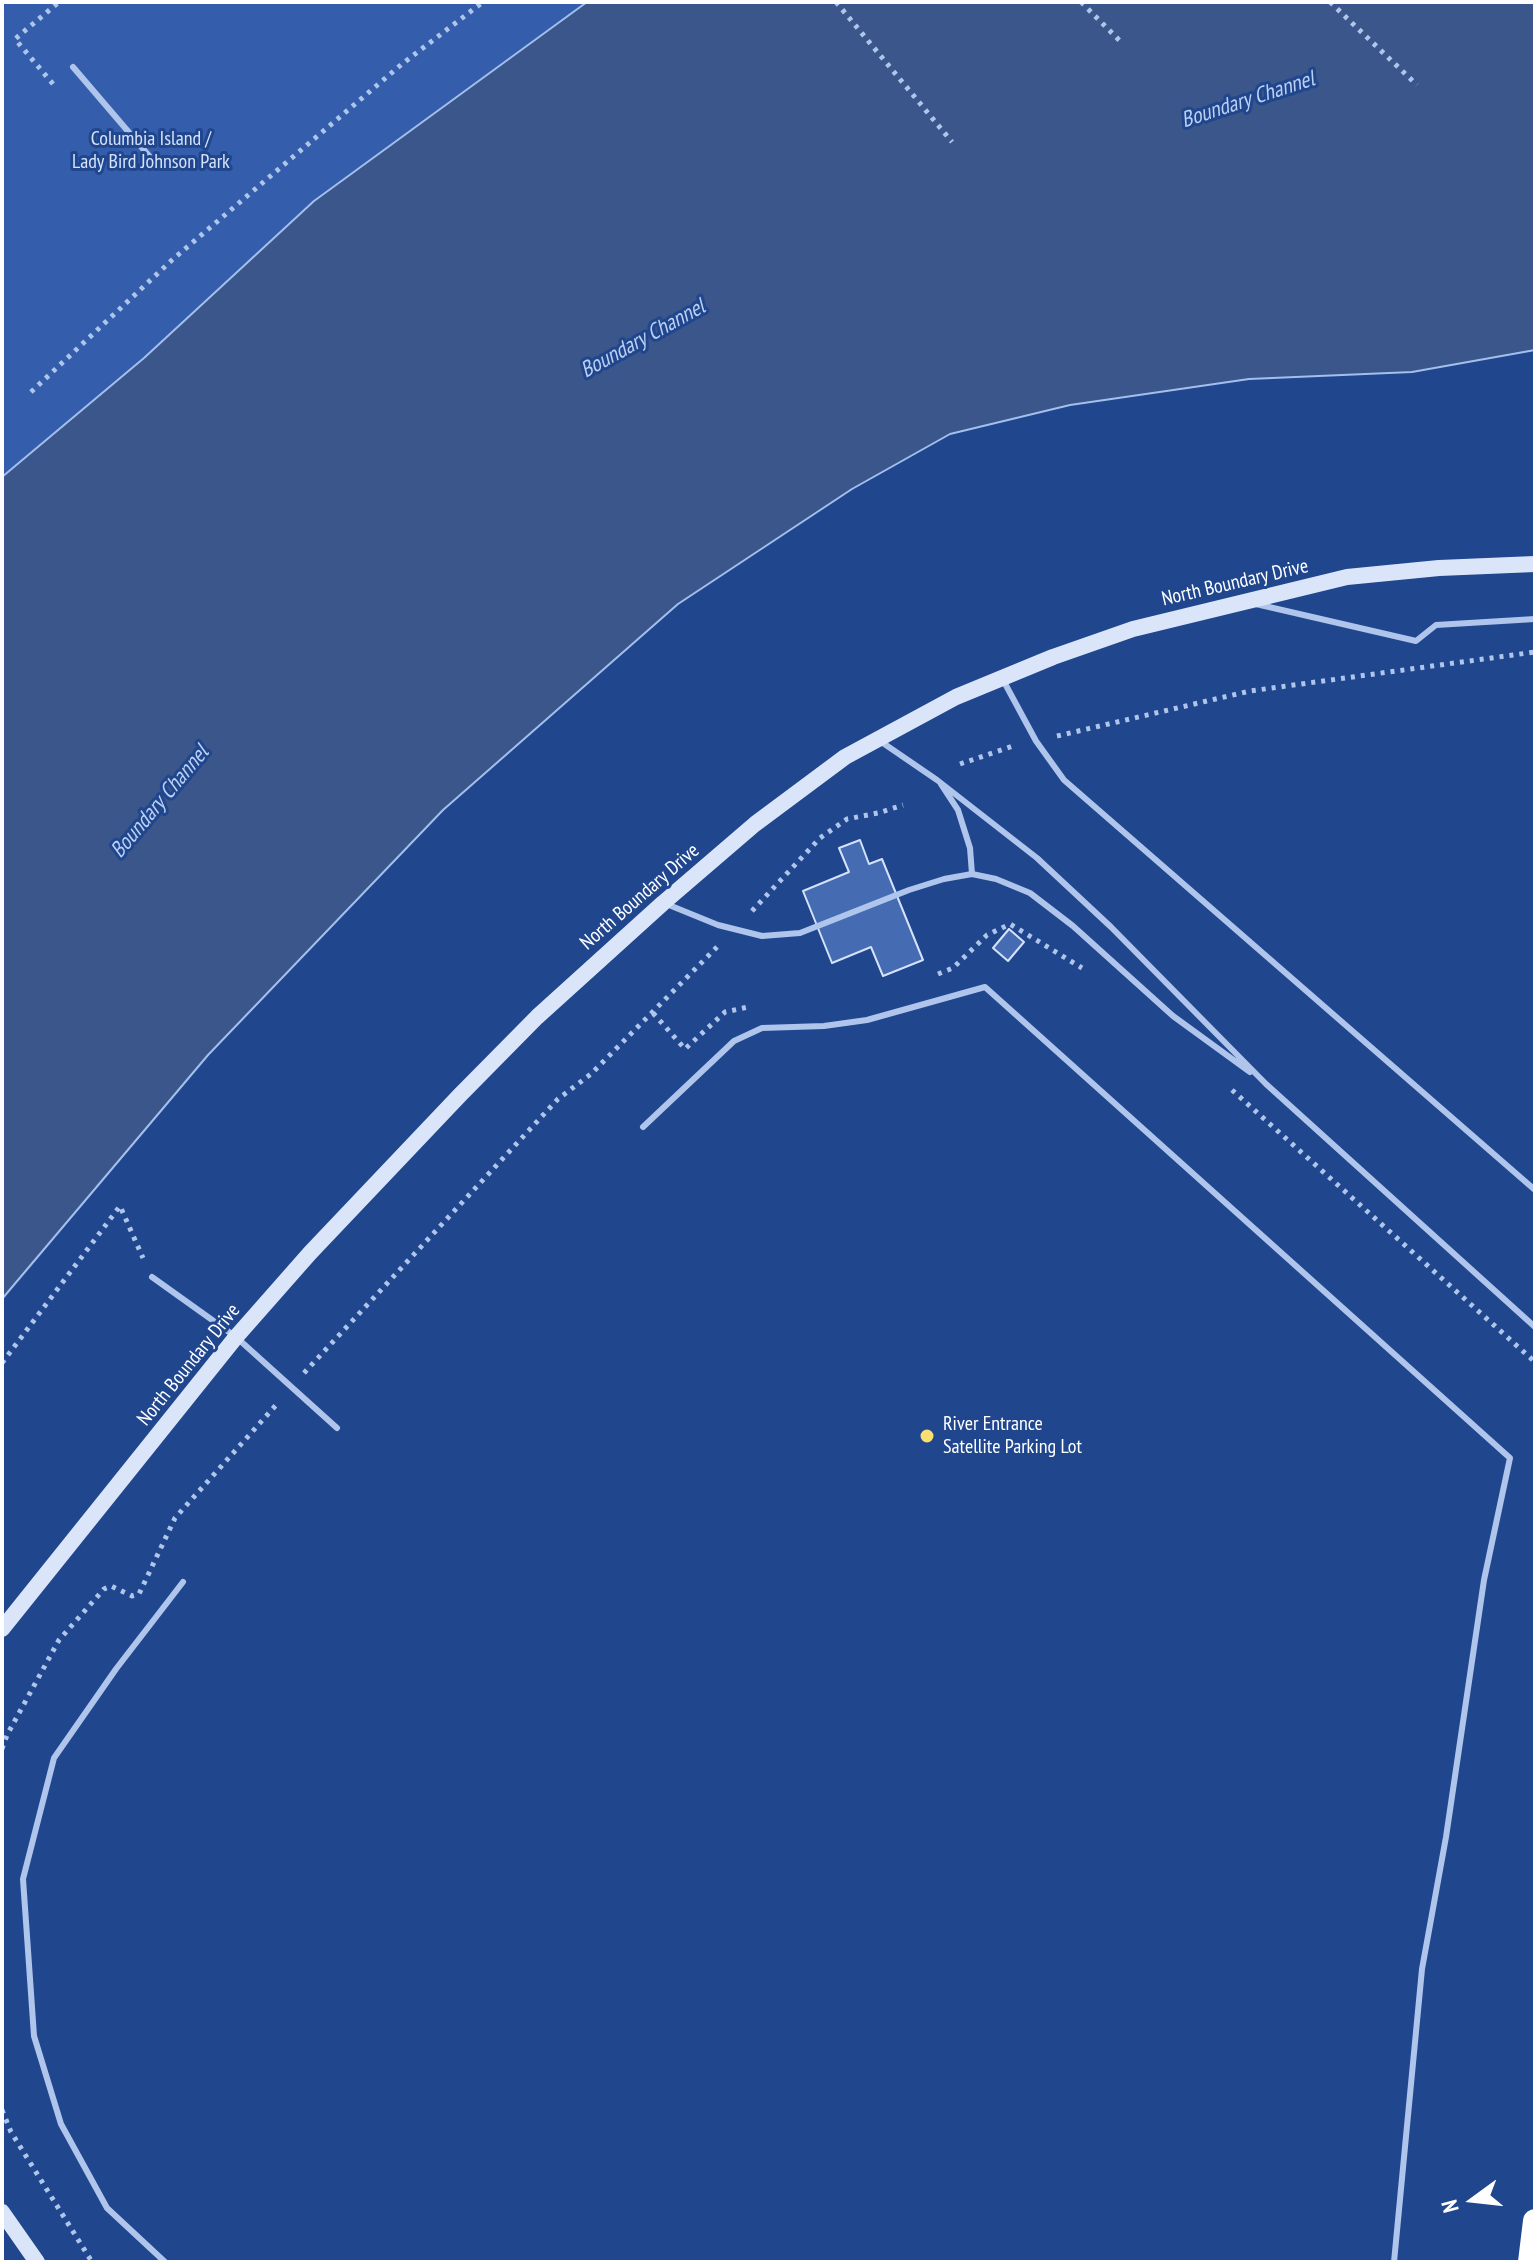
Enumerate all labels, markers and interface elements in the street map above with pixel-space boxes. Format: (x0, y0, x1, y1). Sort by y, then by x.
water label: Boundary Channel (1178, 66, 1318, 134)
park label: Columbia Island / Lady Bird Johnson Park (72, 127, 230, 174)
water label: Boundary Channel (576, 294, 710, 384)
street label: North Boundary Drive (1159, 554, 1311, 612)
water label: Boundary Channel (105, 740, 215, 864)
street label: North Boundary Drive (576, 839, 704, 955)
street label: North Boundary Drive (133, 1299, 245, 1431)
place label: River Entrance Satellite Parking Lot (943, 1412, 1082, 1459)
marker: River Entrance Satellite Parking Lot (918, 1427, 936, 1445)
north arrow (1433, 2160, 1513, 2240)
text: N (1435, 2197, 1465, 2216)

